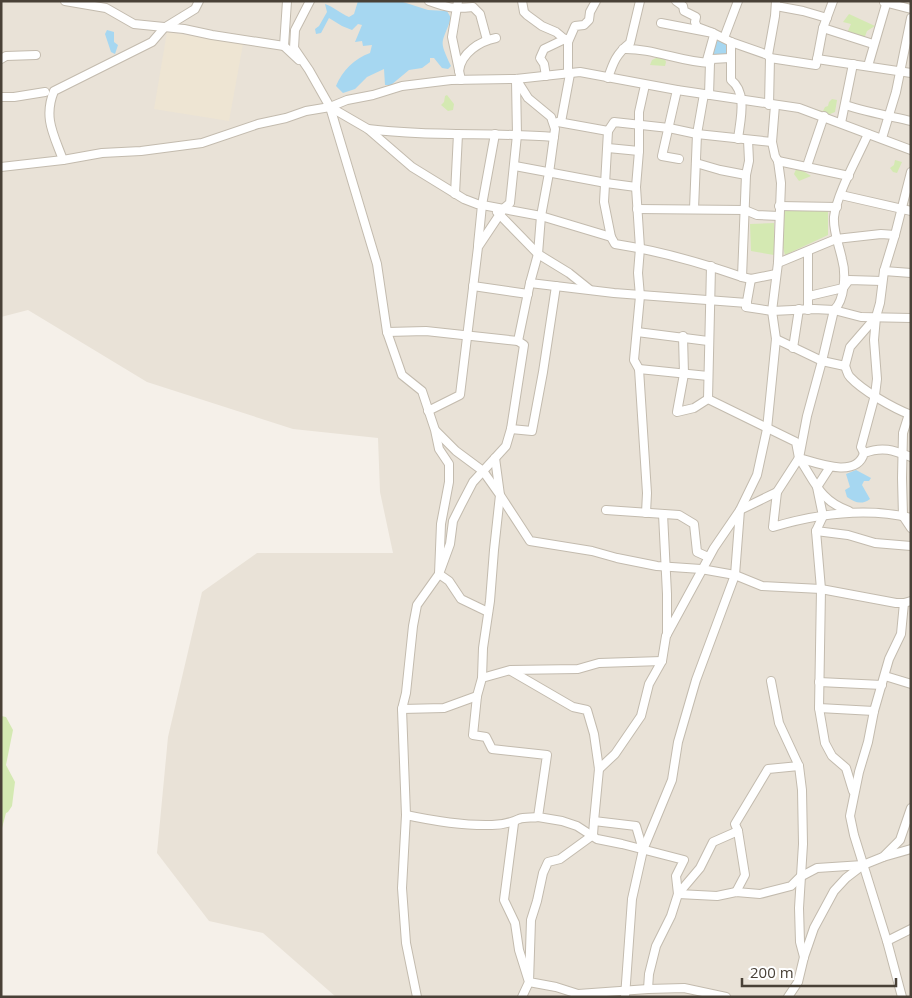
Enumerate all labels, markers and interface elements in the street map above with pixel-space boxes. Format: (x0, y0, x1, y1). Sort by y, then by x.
scale bar (742, 956, 896, 988)
text: 200 m (750, 962, 794, 982)

